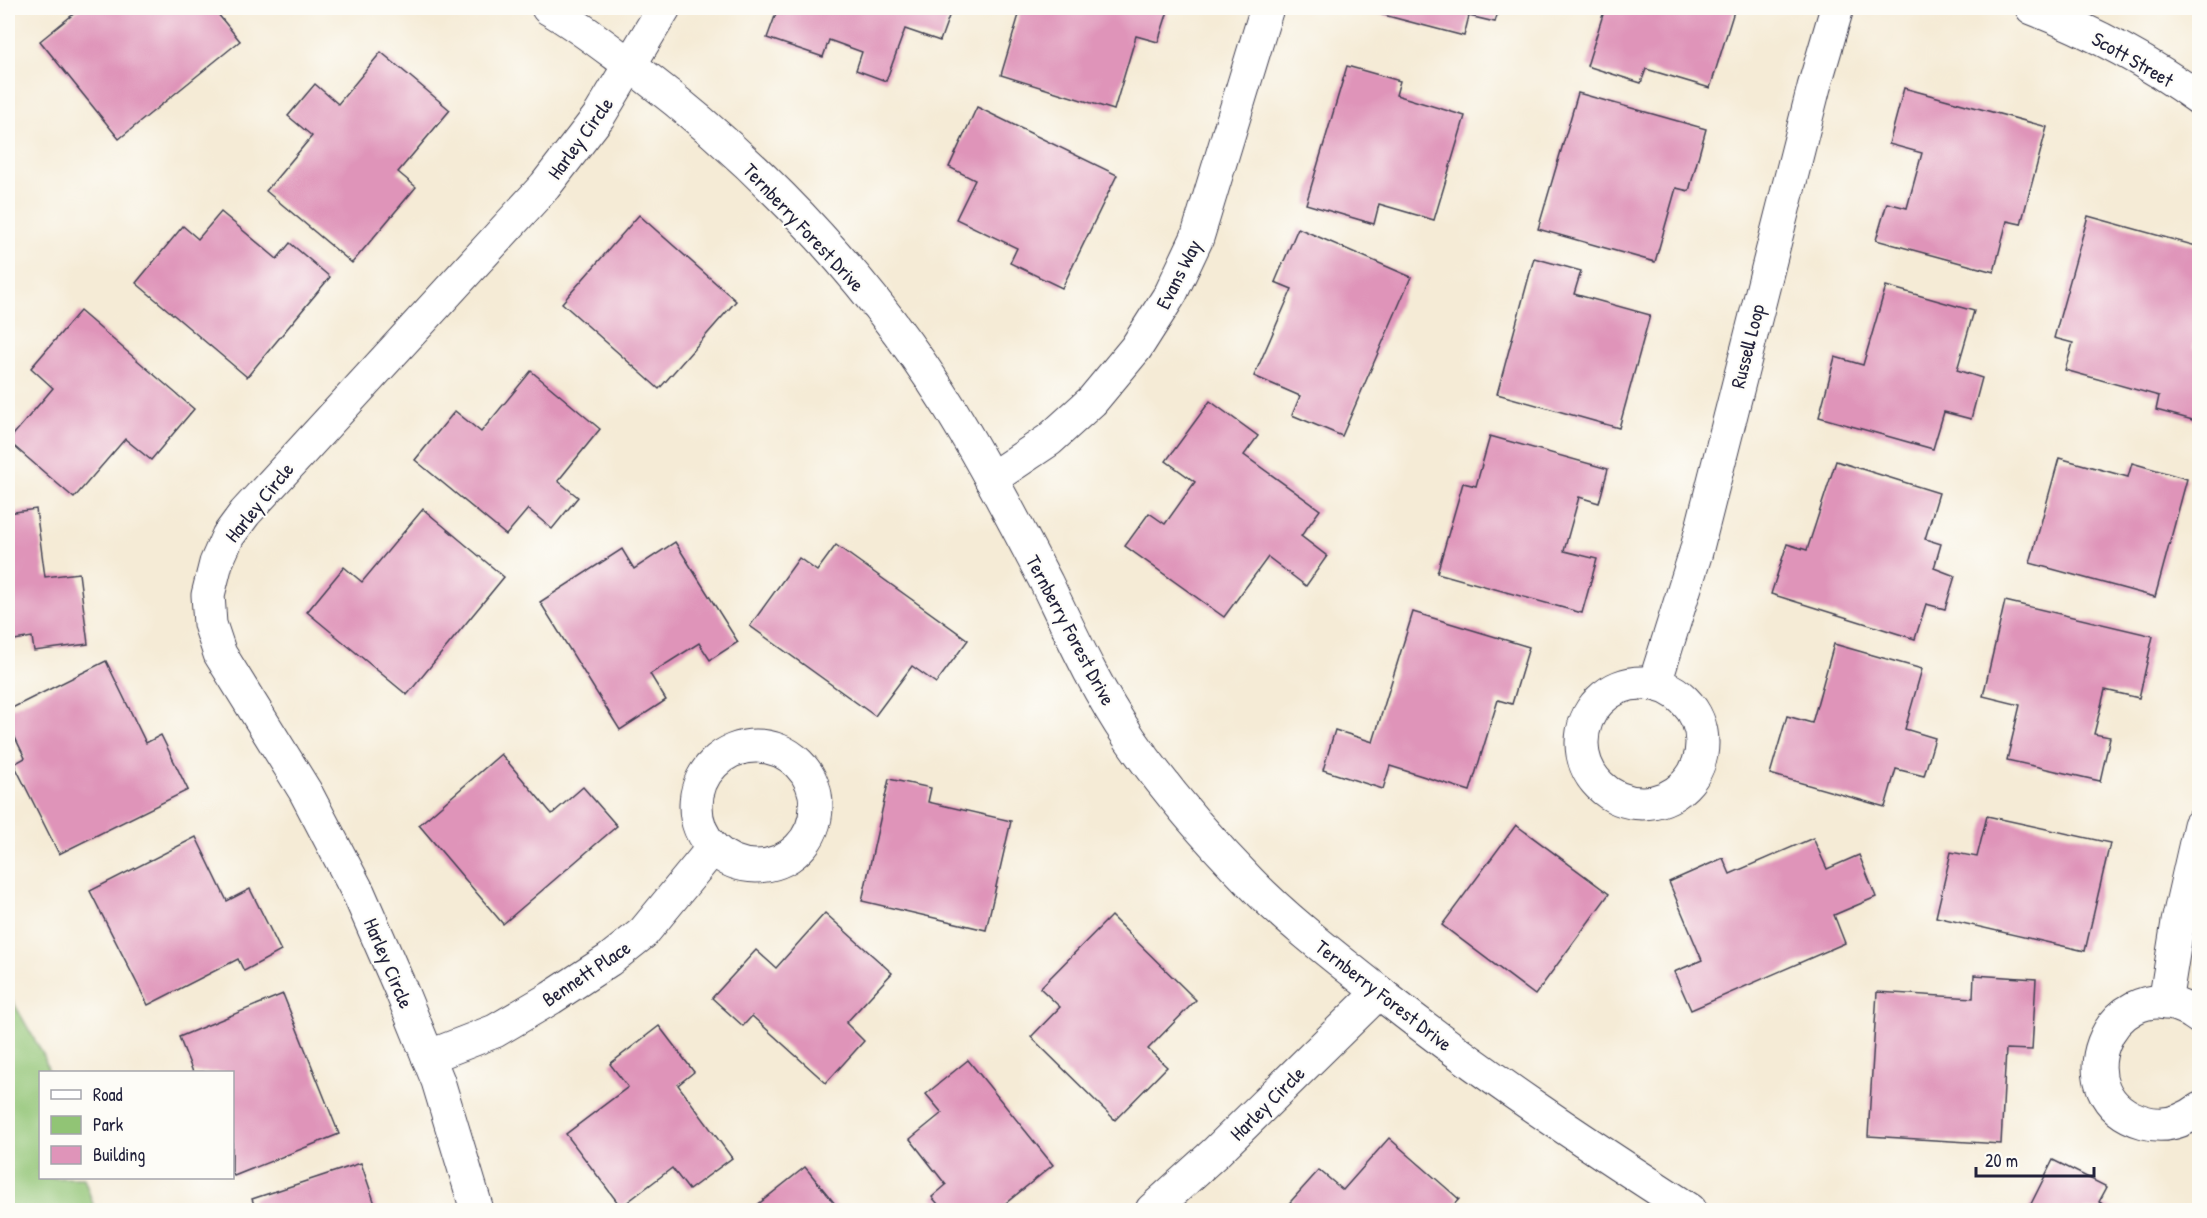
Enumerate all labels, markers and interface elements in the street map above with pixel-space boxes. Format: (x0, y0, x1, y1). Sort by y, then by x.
street label: Scott Street (2087, 25, 2180, 94)
street label: Harley Circle (541, 91, 619, 185)
street label: Ternberry Forest Drive (737, 157, 871, 297)
street label: Evans Way (1149, 235, 1207, 313)
street label: Russell Loop (1724, 301, 1771, 391)
street label: Harley Circle (218, 456, 300, 548)
street label: Ternberry Forest Drive (1020, 550, 1122, 710)
street label: Harley Circle (358, 914, 420, 1012)
street label: Ternberry Forest Drive (1310, 933, 1458, 1057)
street label: Bennett Place (537, 934, 635, 1012)
street label: Harley Circle (1224, 1060, 1310, 1146)
legend (39, 1071, 234, 1179)
text: Road (93, 1082, 123, 1107)
text: Park (93, 1112, 124, 1137)
scale bar (1976, 1140, 2094, 1178)
text: Building (93, 1142, 145, 1167)
text: 20 m (1985, 1148, 2018, 1173)

